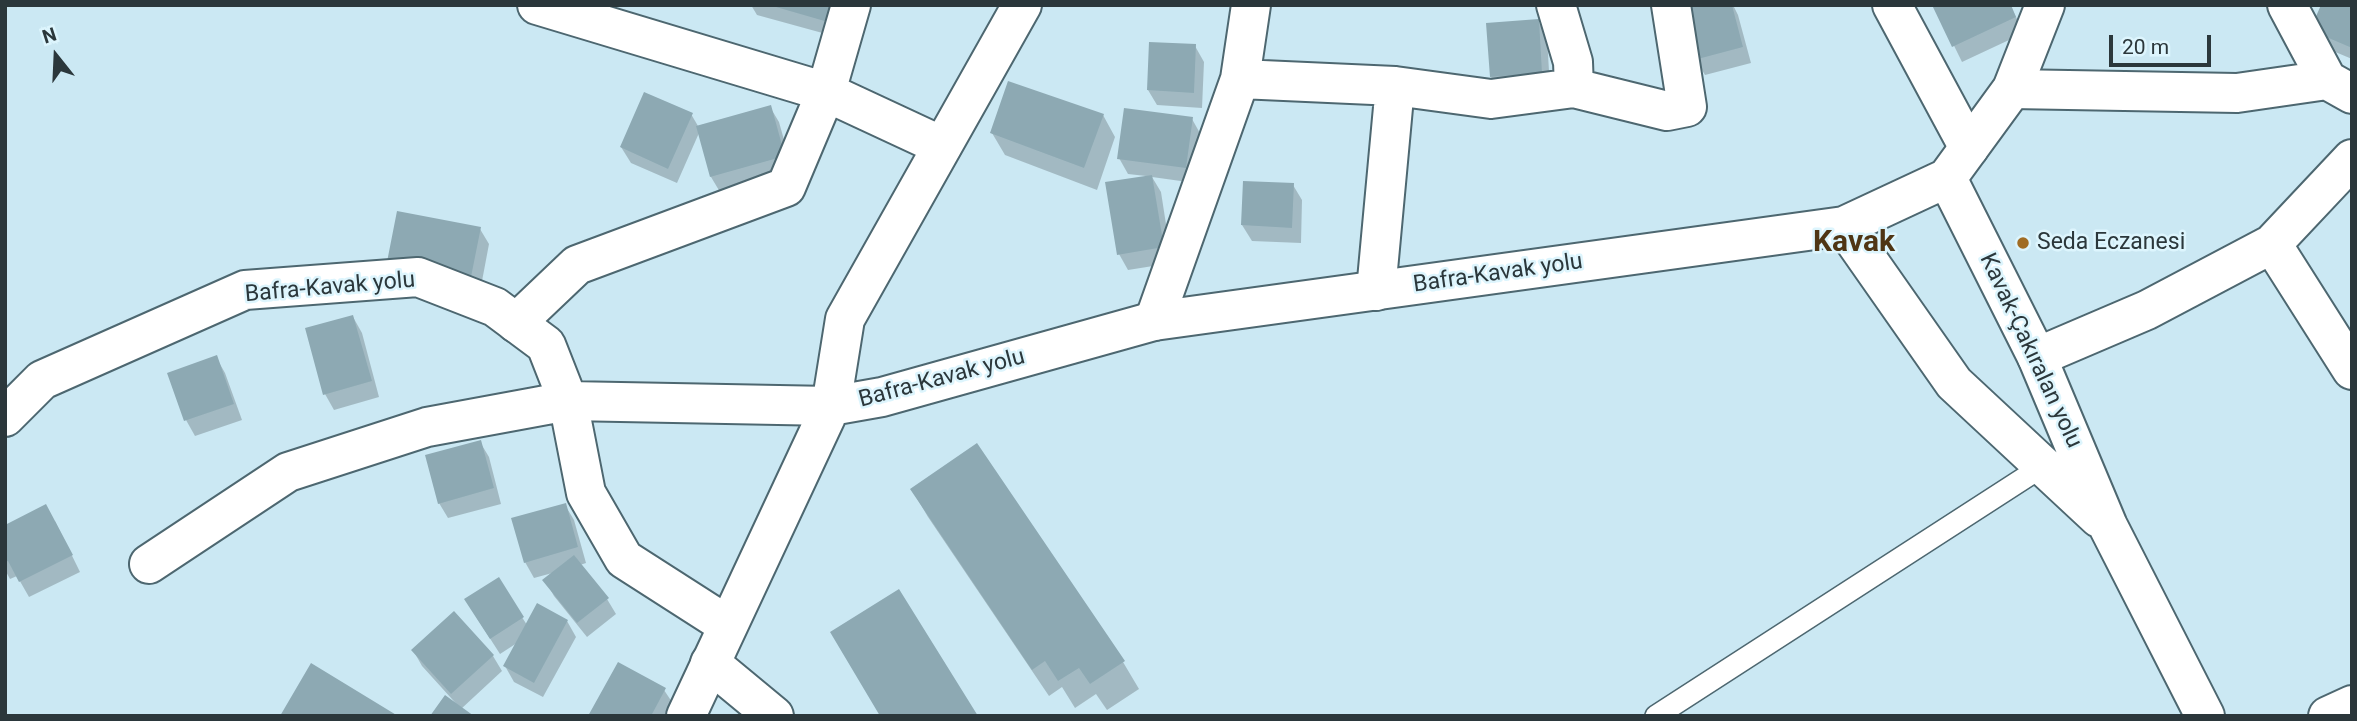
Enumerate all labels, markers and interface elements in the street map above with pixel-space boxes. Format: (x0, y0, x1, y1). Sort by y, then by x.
north arrow (21, 21, 91, 91)
scale bar (2112, 21, 2214, 65)
text: N (39, 23, 59, 49)
text: 20 m (2122, 35, 2169, 59)
district label: Kavak (1813, 225, 1895, 261)
place label: Seda Eczanesi (2037, 229, 2185, 257)
marker: Seda Eczanesi (2015, 235, 2031, 251)
street label: Bafra-Kavak yolu (1412, 248, 1584, 300)
street label: Kavak-Çakıralan yolu (1973, 249, 2087, 453)
street label: Bafra-Kavak yolu (244, 267, 416, 309)
street label: Bafra-Kavak yolu (856, 344, 1028, 414)

